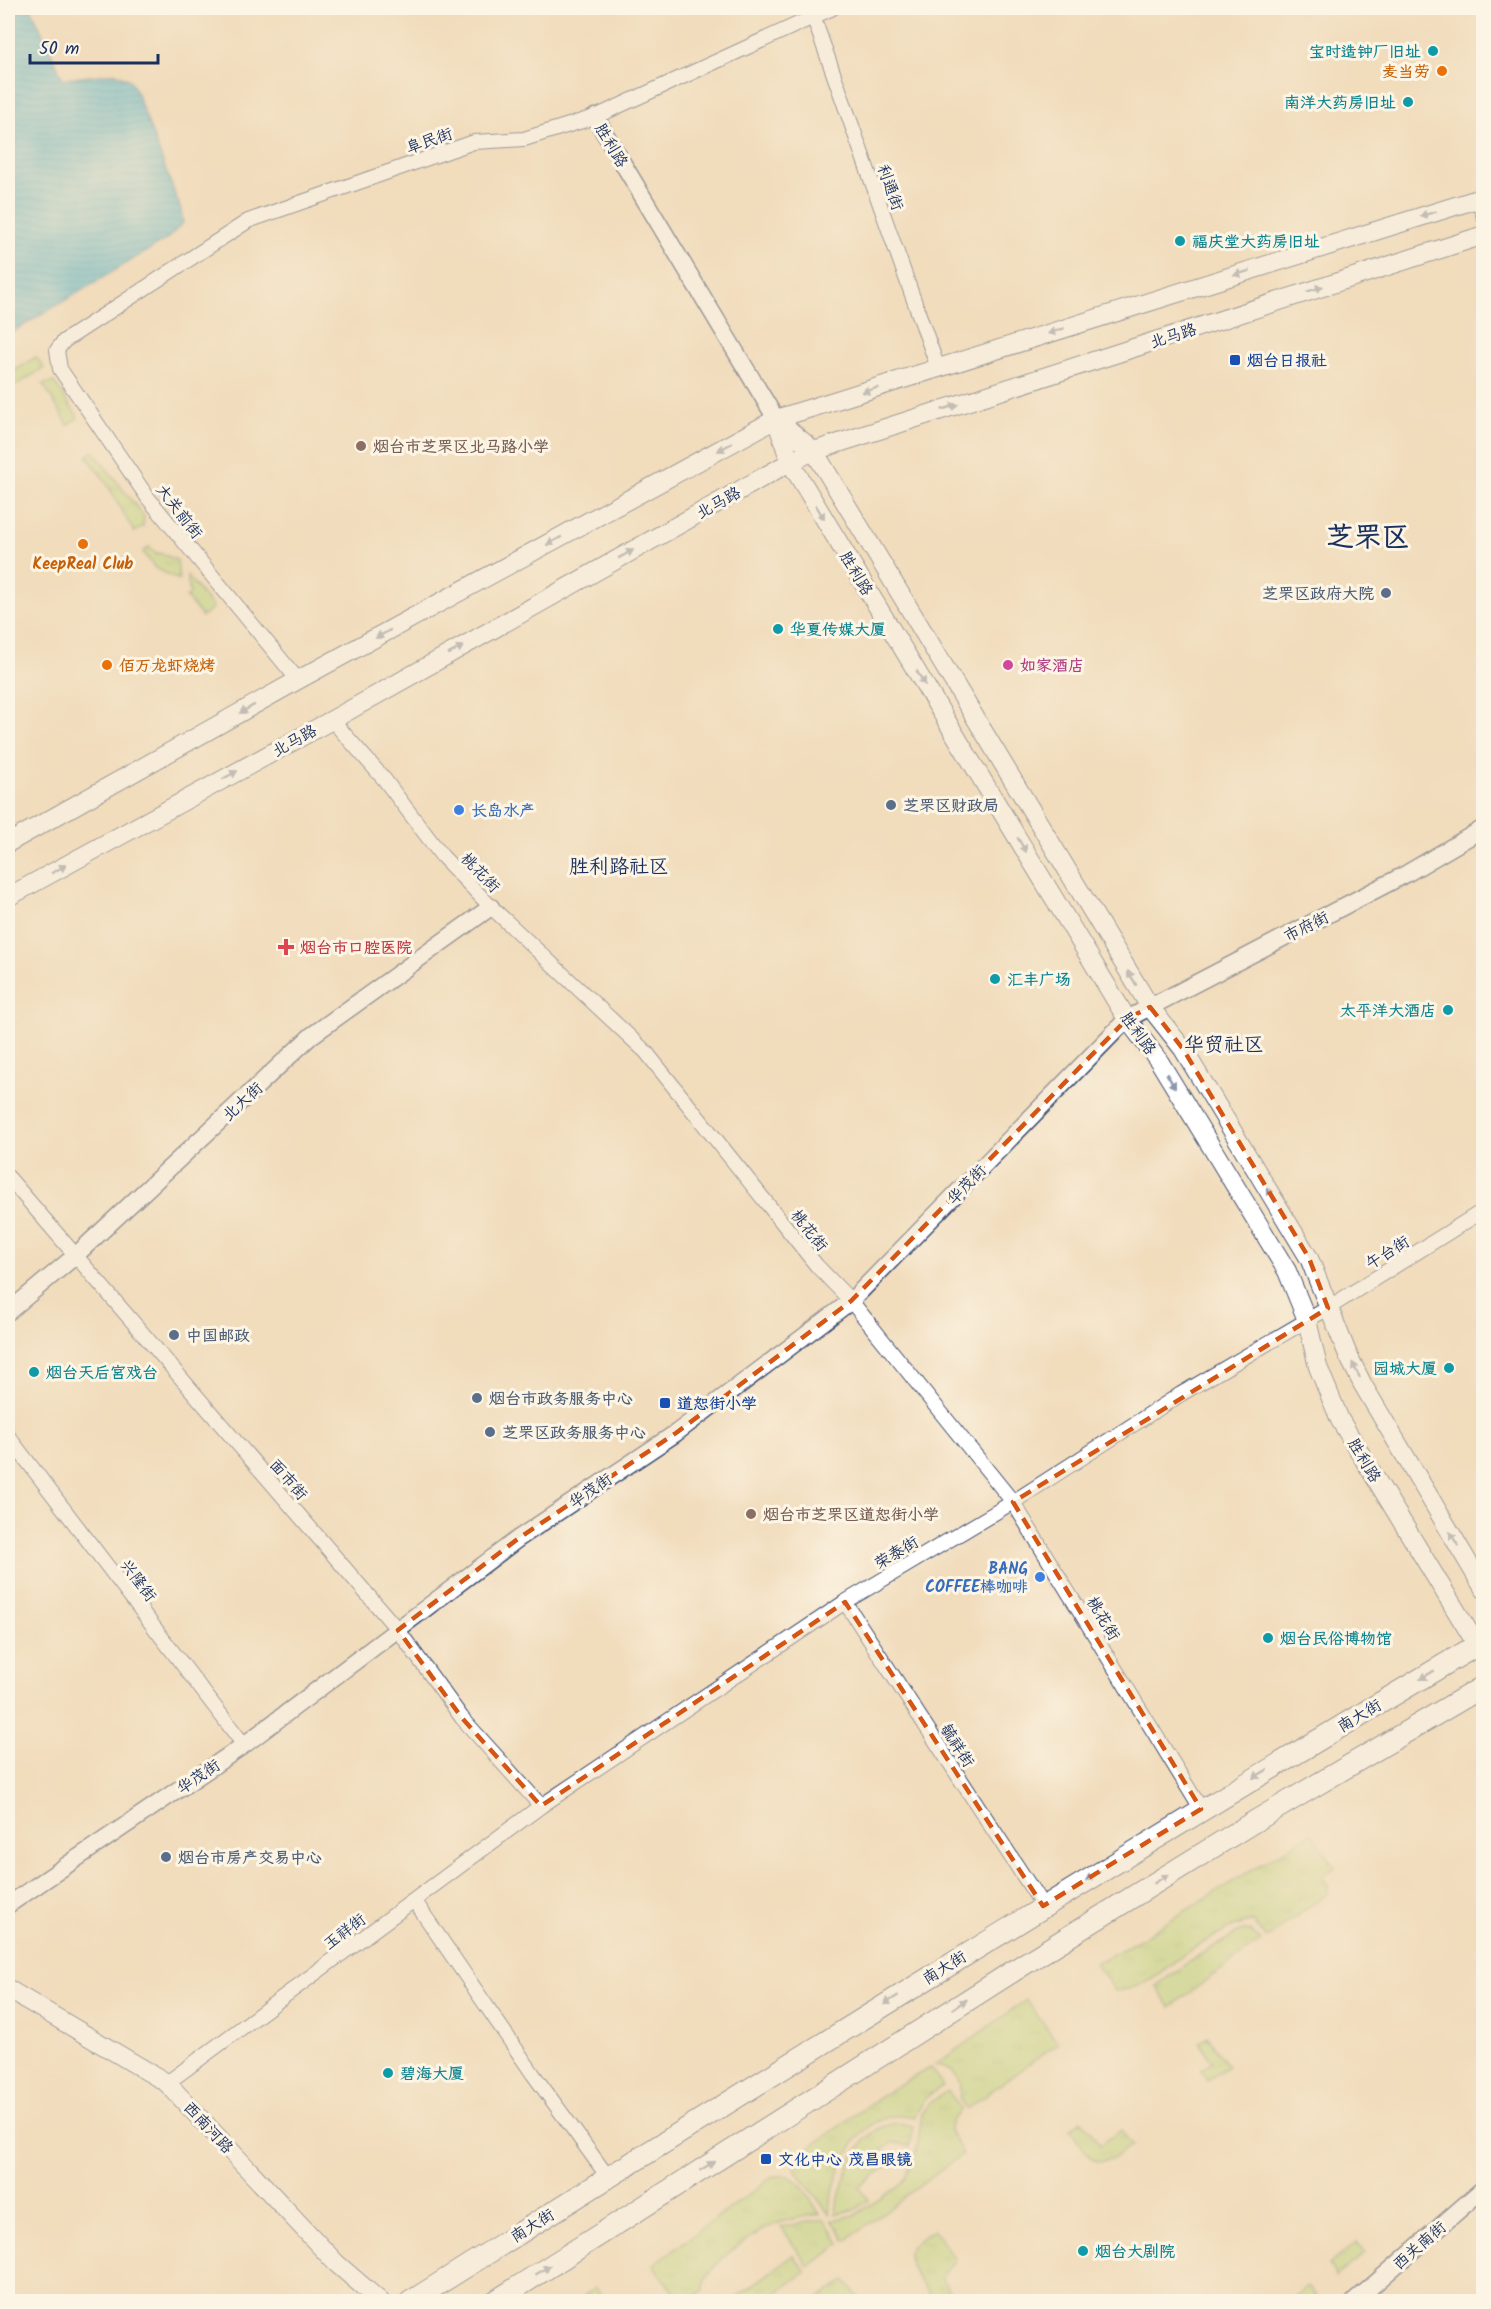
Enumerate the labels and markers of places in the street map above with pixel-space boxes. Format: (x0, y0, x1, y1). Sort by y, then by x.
place label: 宝时造钟厂旧址 (1309, 40, 1421, 65)
marker: 宝时造钟厂旧址 (1426, 44, 1440, 58)
place label: 麦当劳 (1382, 60, 1430, 85)
marker: 麦当劳 (1435, 64, 1449, 78)
place label: 南洋大药房旧址 (1284, 91, 1396, 116)
marker: 南洋大药房旧址 (1401, 95, 1415, 109)
place label: 福庆堂大药房旧址 (1192, 230, 1320, 255)
marker: 福庆堂大药房旧址 (1173, 234, 1187, 248)
place label: 烟台日报社 (1247, 349, 1327, 374)
marker: 烟台日报社 (1228, 353, 1242, 367)
place label: 烟台市芝罘区北马路小学 (373, 435, 549, 460)
marker: 烟台市芝罘区北马路小学 (354, 439, 368, 453)
marker: KeepReal Club (76, 537, 90, 551)
place label: KeepReal Club (33, 552, 133, 577)
place label: 芝罘区政府大院 (1262, 582, 1374, 607)
marker: 芝罘区政府大院 (1379, 586, 1393, 600)
place label: 华夏传媒大厦 (790, 618, 886, 643)
marker: 华夏传媒大厦 (771, 622, 785, 636)
place label: 佰万龙虾烧烤 (119, 654, 215, 679)
place label: 如家酒店 (1020, 654, 1084, 679)
marker: 佰万龙虾烧烤 (100, 658, 114, 672)
marker: 如家酒店 (1001, 658, 1015, 672)
place label: 芝罘区财政局 (903, 794, 999, 819)
marker: 芝罘区财政局 (884, 798, 898, 812)
place label: 长岛水产 (471, 799, 535, 824)
marker: 长岛水产 (452, 803, 466, 817)
place label: 烟台市口腔医院 (300, 936, 412, 961)
marker: 烟台市口腔医院 (277, 938, 295, 956)
place label: 汇丰广场 (1007, 968, 1071, 993)
marker: 汇丰广场 (988, 972, 1002, 986)
place label: 太平洋大酒店 (1340, 999, 1436, 1024)
marker: 太平洋大酒店 (1441, 1003, 1455, 1017)
place label: 中国邮政 (186, 1324, 250, 1349)
marker: 中国邮政 (167, 1328, 181, 1342)
place label: 园城大厦 (1373, 1357, 1437, 1382)
place label: 烟台天后宫戏台 (46, 1361, 158, 1386)
marker: 园城大厦 (1442, 1361, 1456, 1375)
marker: 烟台天后宫戏台 (27, 1365, 41, 1379)
place label: 烟台市政务服务中心 (489, 1387, 633, 1412)
marker: 烟台市政务服务中心 (470, 1391, 484, 1405)
place label: 道恕街小学 (677, 1392, 757, 1417)
marker: 道恕街小学 (658, 1396, 672, 1410)
place label: 芝罘区政务服务中心 (502, 1421, 646, 1446)
marker: 芝罘区政务服务中心 (483, 1425, 497, 1439)
place label: 烟台市芝罘区道恕街小学 (763, 1503, 939, 1528)
marker: 烟台市芝罘区道恕街小学 (744, 1507, 758, 1521)
place label: BANG COFFEE棒咖啡 (925, 1557, 1028, 1600)
marker: BANG COFFEE棒咖啡 (1033, 1570, 1047, 1584)
place label: 烟台民俗博物馆 (1280, 1627, 1392, 1652)
marker: 烟台民俗博物馆 (1261, 1631, 1275, 1645)
place label: 烟台市房产交易中心 (178, 1846, 322, 1871)
marker: 烟台市房产交易中心 (159, 1850, 173, 1864)
place label: 碧海大厦 (400, 2062, 464, 2087)
marker: 碧海大厦 (381, 2066, 395, 2080)
place label: 文化中心 茂昌眼镜 (778, 2148, 912, 2173)
marker: 文化中心 茂昌眼镜 (759, 2152, 773, 2166)
place label: 烟台大剧院 (1095, 2240, 1175, 2265)
marker: 烟台大剧院 (1076, 2244, 1090, 2258)

